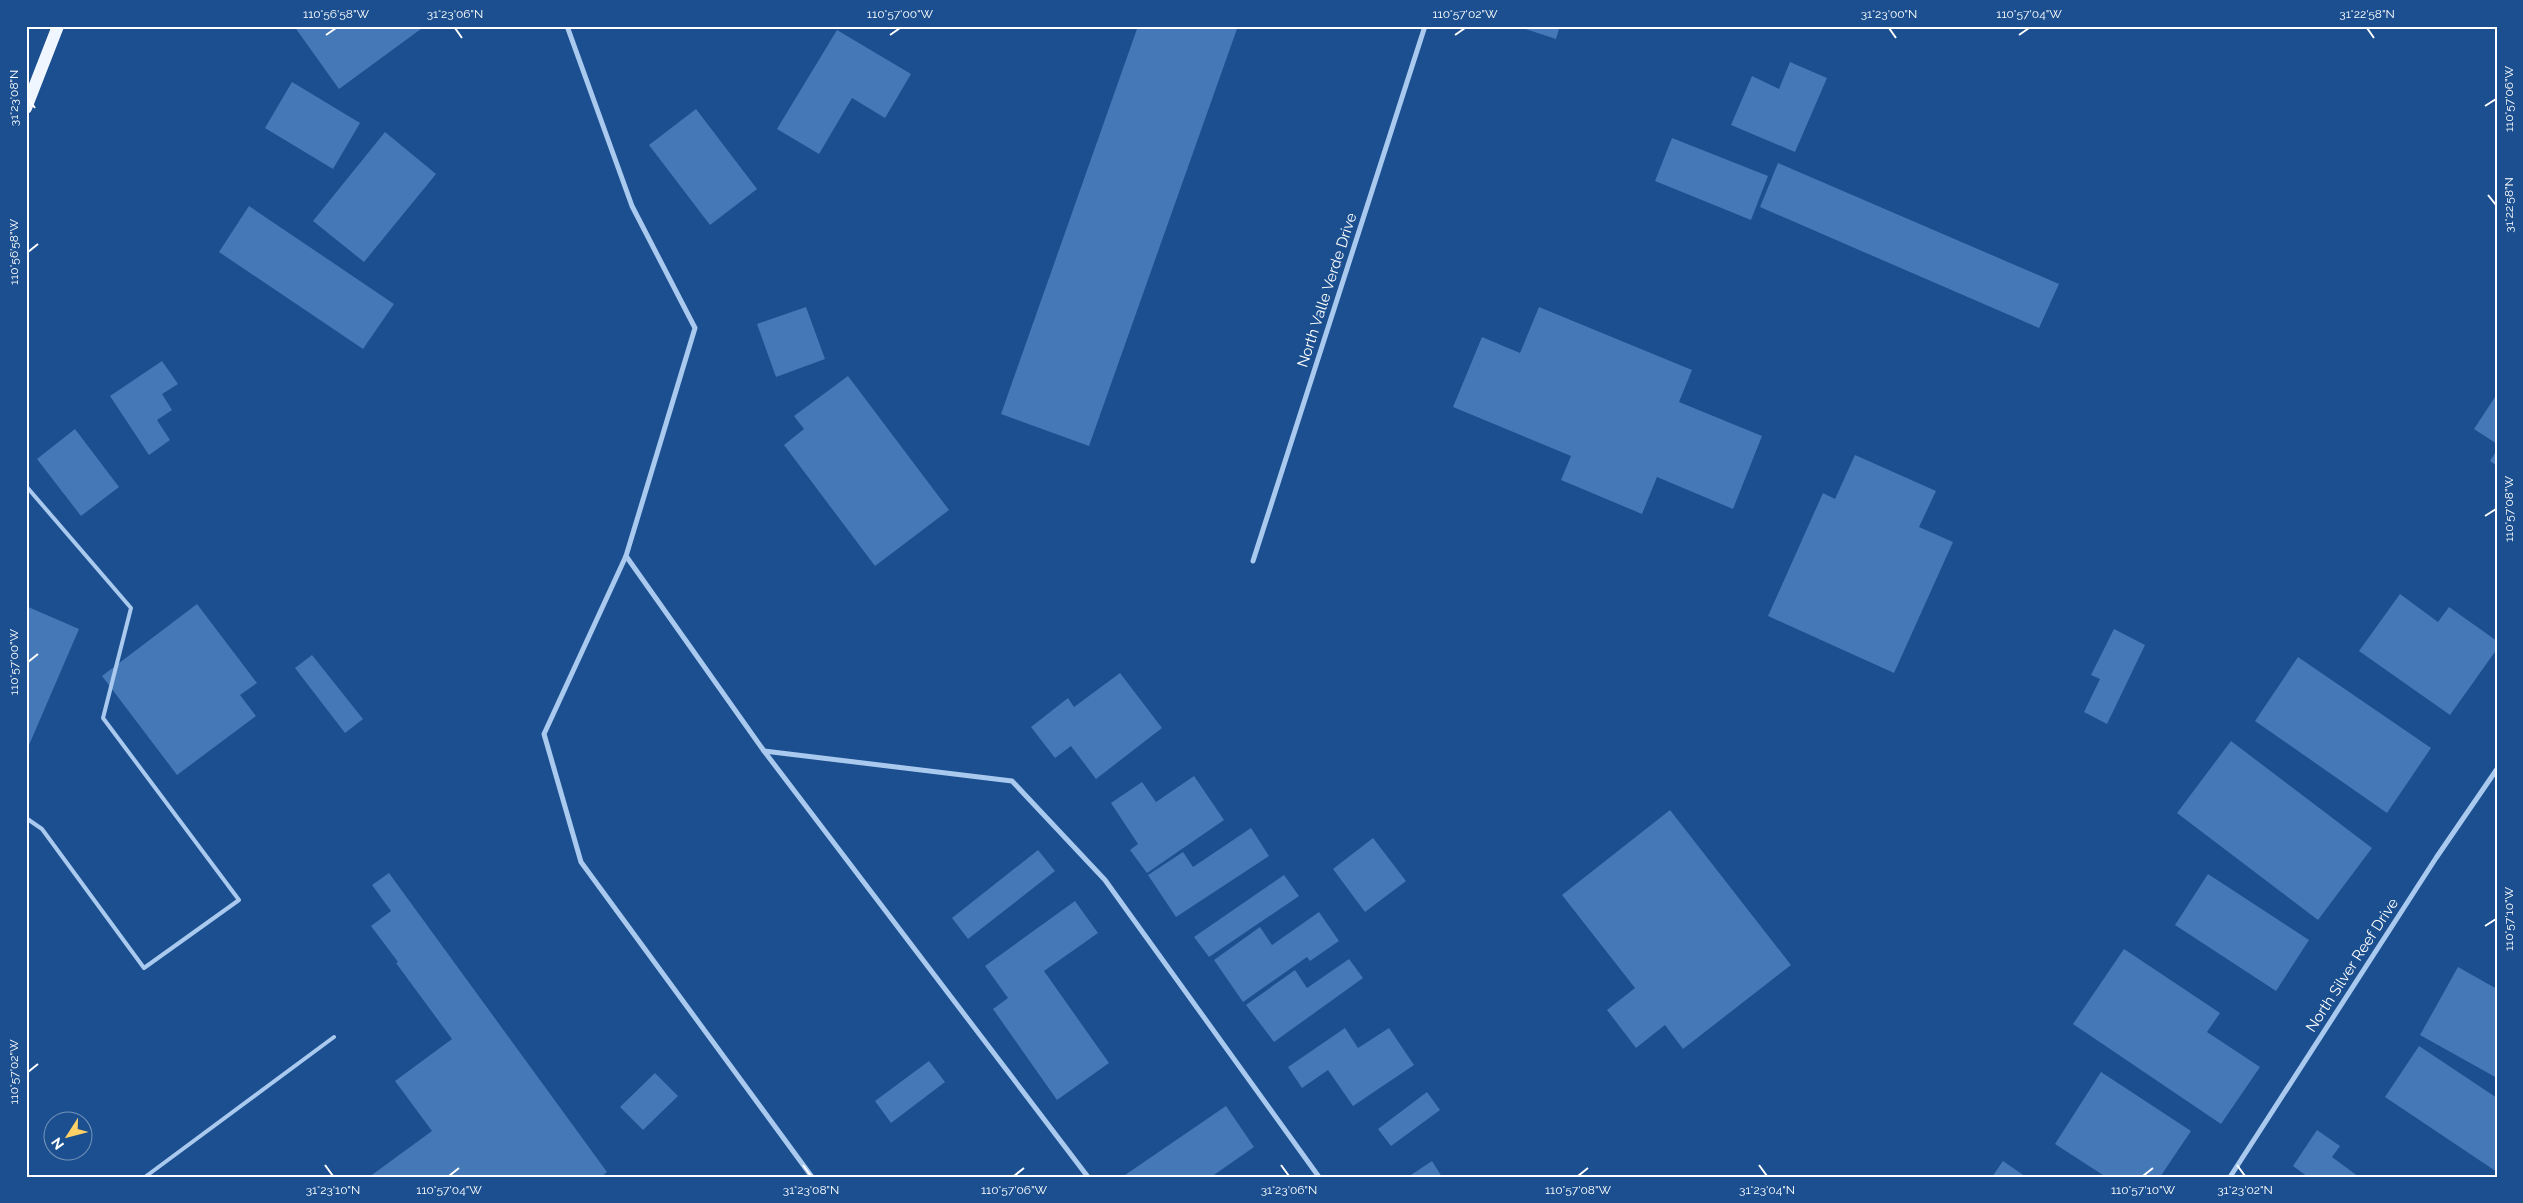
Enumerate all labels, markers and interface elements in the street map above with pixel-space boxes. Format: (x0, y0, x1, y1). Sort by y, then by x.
text: 110°56'58"W (303, 7, 369, 21)
text: 31°23'06"N (427, 7, 483, 21)
text: 110°57'00"W (867, 7, 934, 21)
text: 110°57'02"W (1432, 7, 1498, 21)
text: 31°23'00"N (1861, 7, 1917, 21)
text: 110°57'04"W (1996, 7, 2062, 21)
text: 31°22'58"N (2339, 7, 2395, 21)
text: 110°57'06"W (2502, 65, 2516, 132)
text: 31°23'08"N (7, 70, 21, 126)
text: 31°22'58"N (2502, 177, 2516, 233)
street label: North Valle Verde Drive (1294, 210, 1361, 370)
text: 110°56'58"W (7, 219, 21, 285)
text: 110°57'08"W (2502, 476, 2516, 542)
text: 110°57'00"W (7, 628, 21, 695)
text: 110°57'10"W (2502, 887, 2516, 951)
street label: North Silver Reef Drive (2302, 895, 2402, 1035)
text: 110°57'02"W (7, 1039, 21, 1105)
north arrow (42, 1110, 92, 1160)
text: N (48, 1135, 67, 1153)
text: 31°23'10"N (306, 1183, 360, 1197)
text: 110°57'04"W (416, 1183, 482, 1197)
text: 31°23'08"N (783, 1183, 839, 1197)
text: 110°57'06"W (981, 1183, 1048, 1197)
text: 31°23'06"N (1261, 1183, 1317, 1197)
text: 110°57'08"W (1545, 1183, 1611, 1197)
text: 31°23'04"N (1739, 1183, 1795, 1197)
text: 110°57'10"W (2111, 1183, 2175, 1197)
text: 31°23'02"N (2217, 1183, 2273, 1197)

